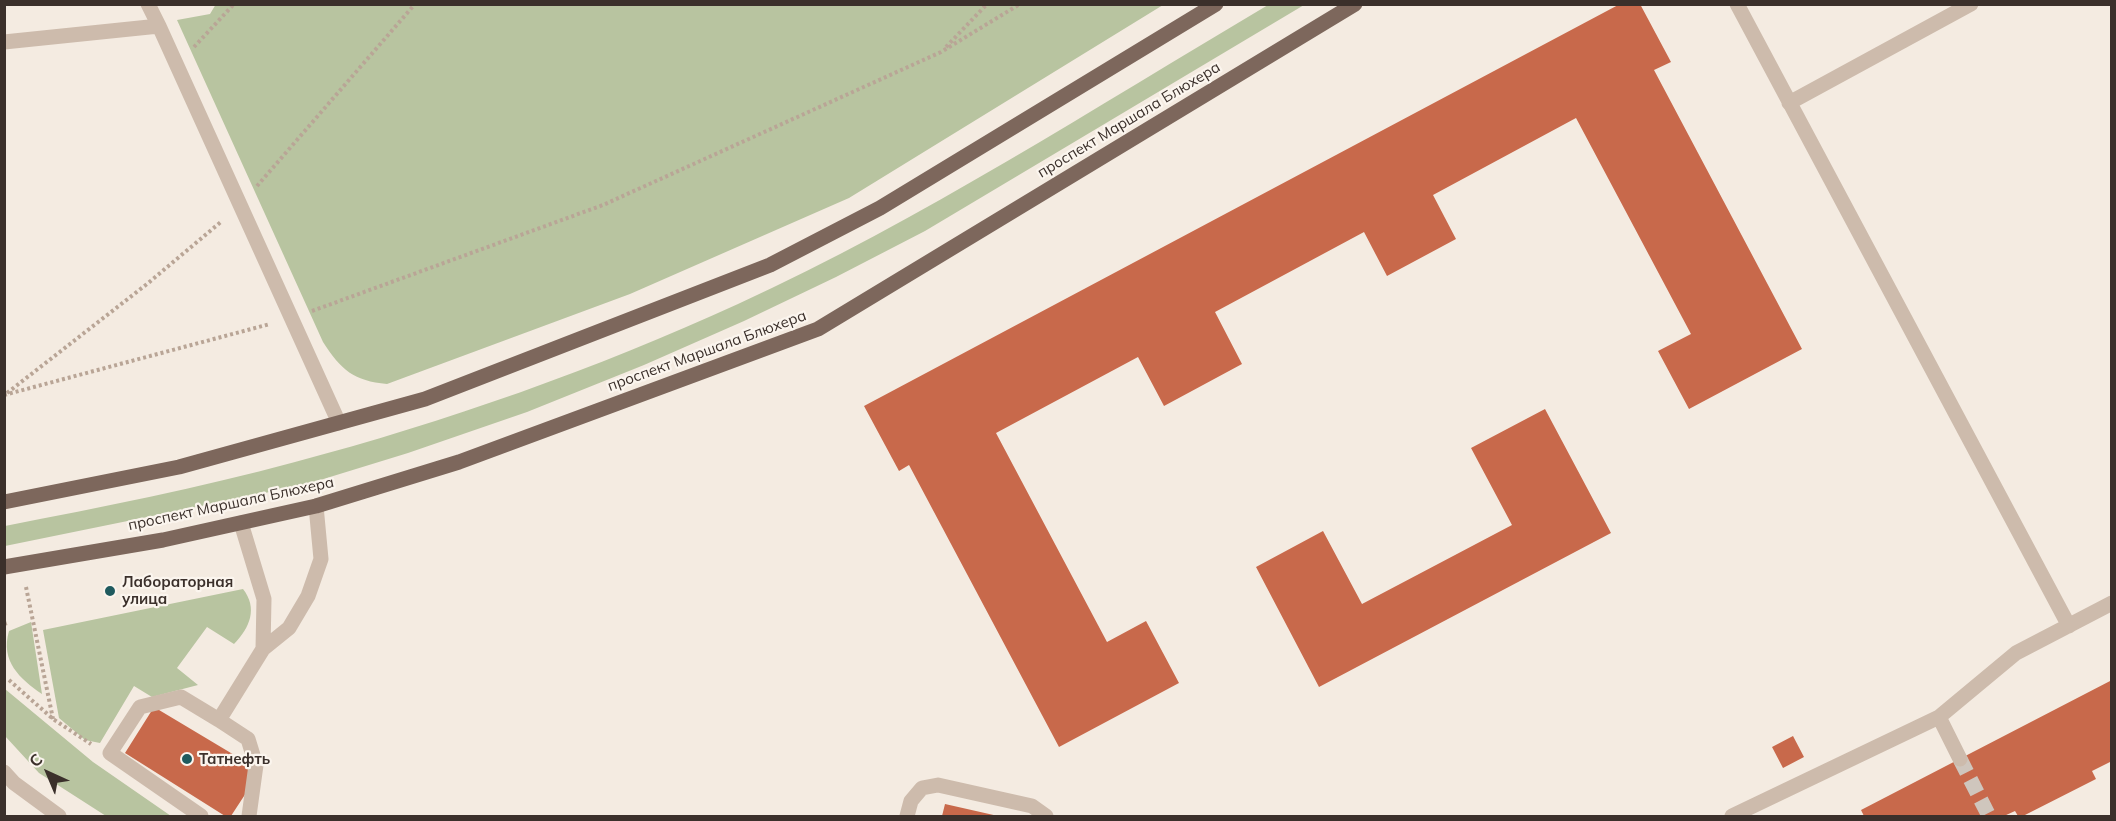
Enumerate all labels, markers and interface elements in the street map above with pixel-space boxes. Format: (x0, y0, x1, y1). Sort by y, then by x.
street label: проспект Маршала Блюхера (1034, 58, 1224, 182)
street label: проспект Маршала Блюхера (605, 307, 809, 395)
street label: проспект Маршала Блюхера (126, 473, 336, 535)
place label: Лабораторная улица (122, 573, 233, 608)
marker: Лабораторная улица (103, 584, 117, 598)
north arrow (18, 743, 78, 803)
text: С (25, 749, 46, 771)
place label: Татнефть (199, 750, 270, 768)
marker: Татнефть (180, 752, 194, 766)

